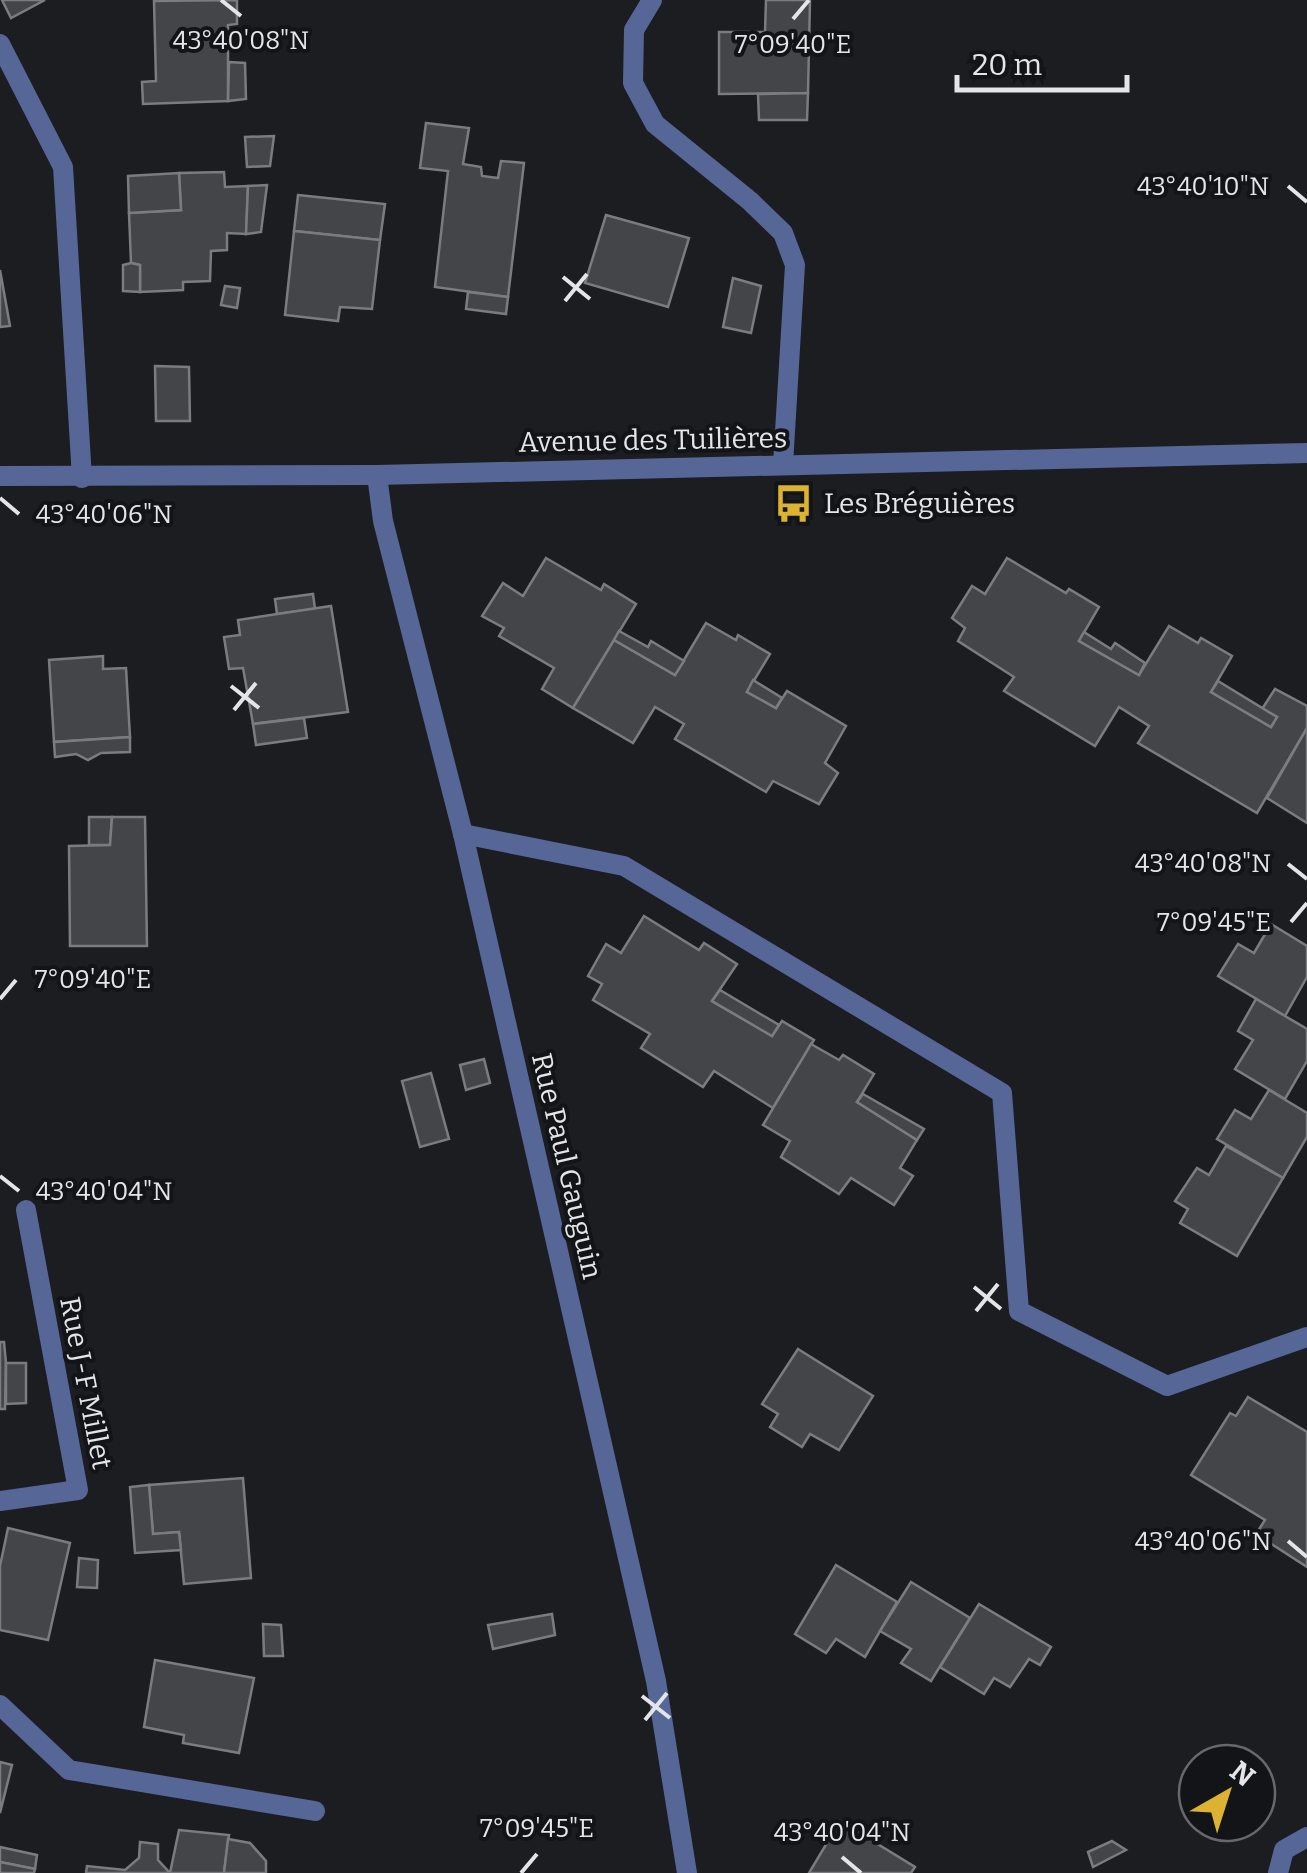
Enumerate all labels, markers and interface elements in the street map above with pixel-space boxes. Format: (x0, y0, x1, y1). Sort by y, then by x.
text: 43°40'08"N (173, 26, 309, 56)
text: 7°09'40"E (735, 30, 851, 60)
scale bar (957, 30, 1127, 92)
text: 20 m (972, 47, 1043, 83)
text: 43°40'10"N (1137, 172, 1269, 202)
street label: Avenue des Tuilières (518, 421, 788, 459)
bus stop icon: Les Bréguières (773, 482, 815, 524)
place label: Les Bréguières (824, 487, 1015, 520)
text: 43°40'06"N (36, 500, 172, 530)
text: 43°40'08"N (1135, 849, 1271, 879)
text: 7°09'45"E (1157, 908, 1271, 938)
text: 7°09'40"E (35, 965, 151, 995)
street label: Rue Paul Gauguin (525, 1050, 609, 1282)
text: 43°40'04"N (36, 1177, 172, 1207)
street label: Rue J-F Millet (53, 1294, 119, 1472)
text: 43°40'06"N (1135, 1527, 1271, 1557)
north arrow (1177, 1743, 1277, 1843)
text: N (1224, 1754, 1261, 1794)
text: 7°09'45"E (480, 1814, 594, 1844)
text: 43°40'04"N (774, 1818, 910, 1848)

